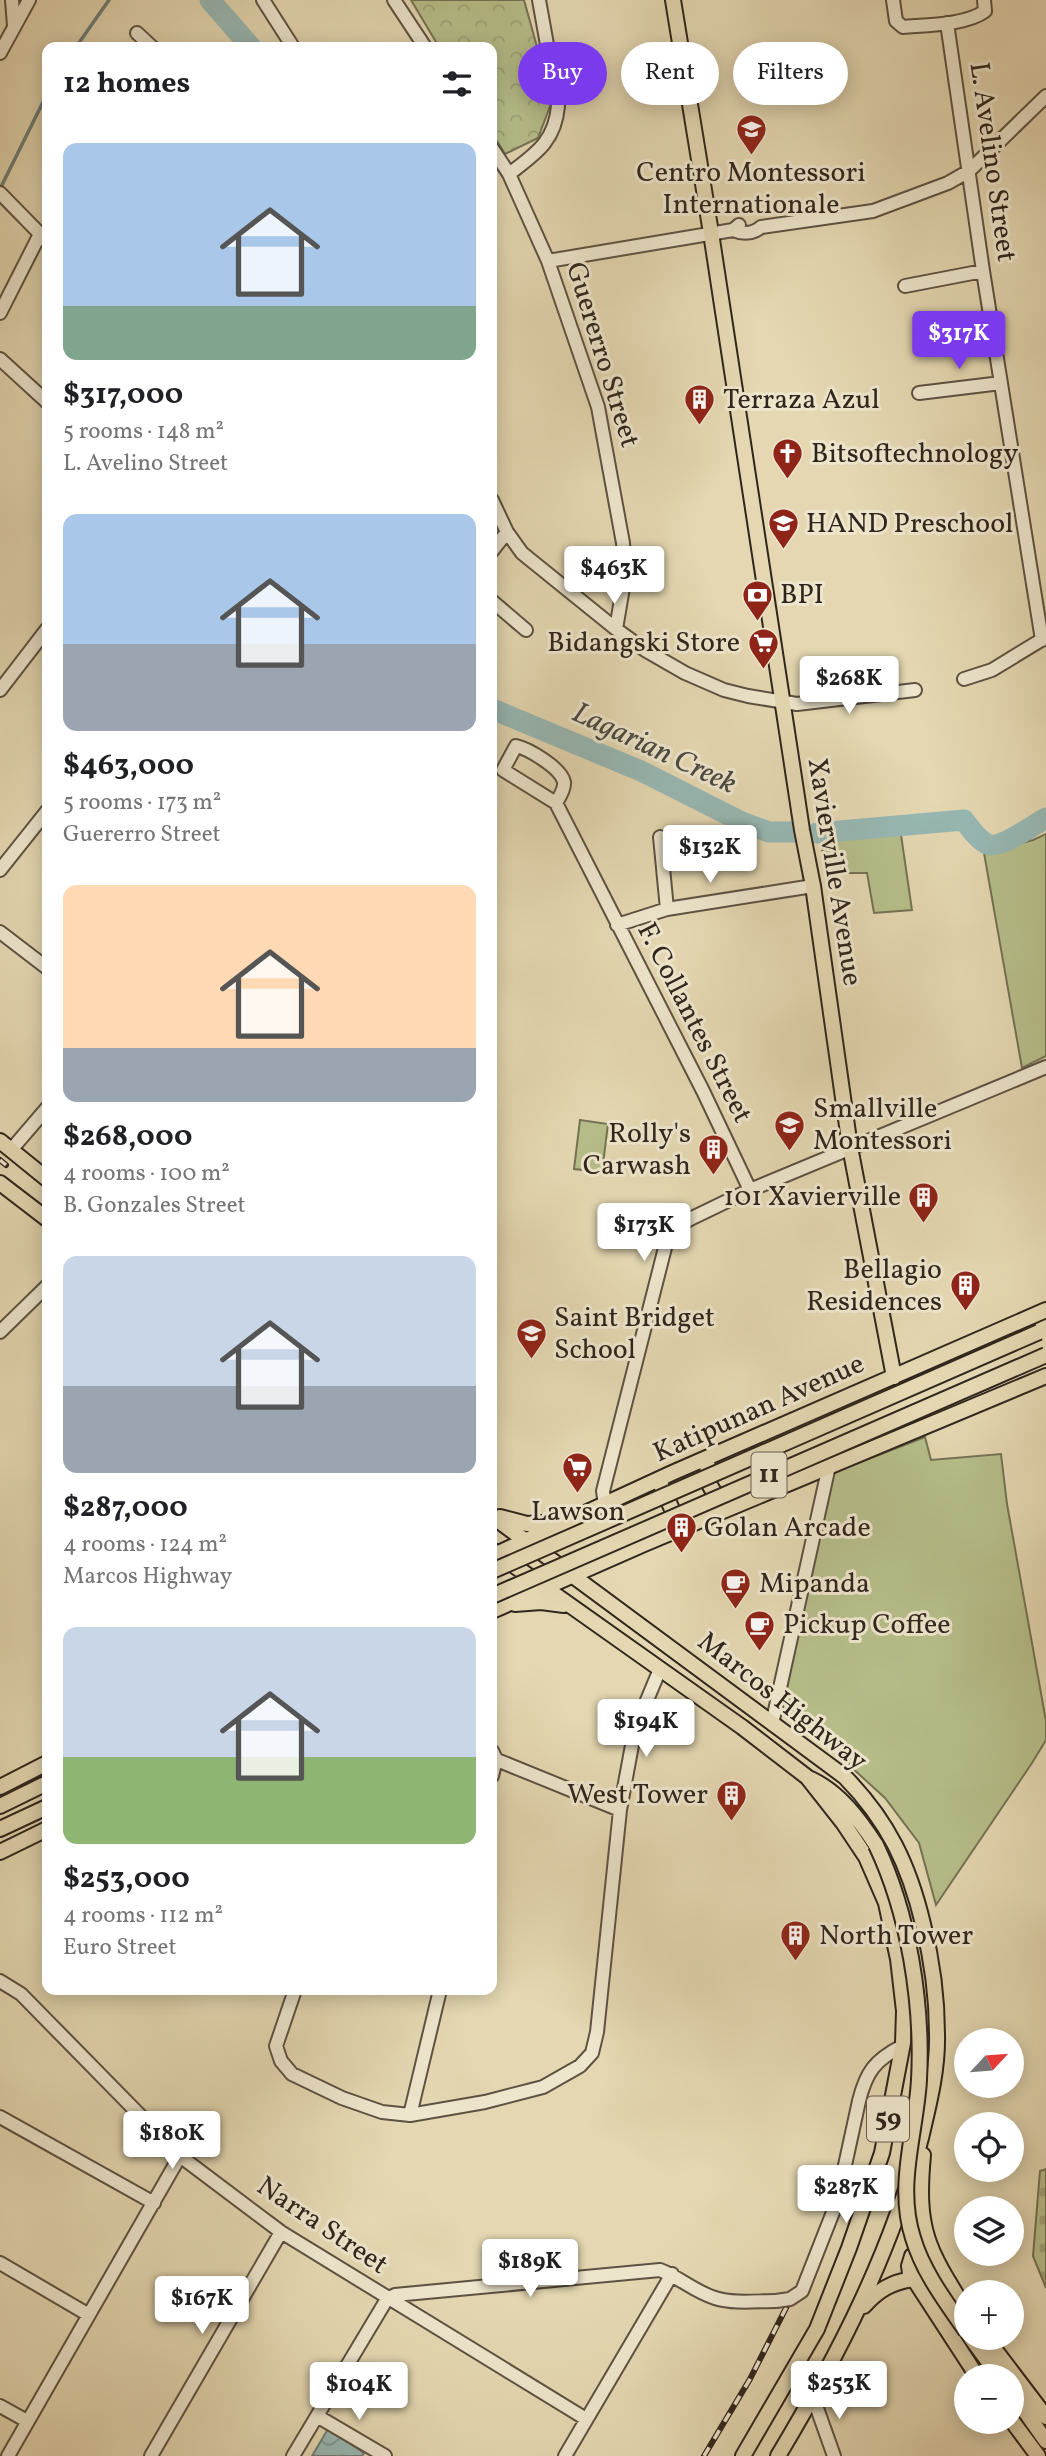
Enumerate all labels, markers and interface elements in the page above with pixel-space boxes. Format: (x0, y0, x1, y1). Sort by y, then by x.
chip: Buy (518, 42, 607, 105)
chip: Rent (621, 42, 719, 105)
chip: Filters (733, 42, 848, 105)
street label: L. Avelino Street (959, 60, 1025, 264)
text: 12 homes (63, 63, 190, 105)
icon: filters (438, 65, 476, 103)
school or university icon: Centro Montessori Internationale (734, 112, 768, 156)
place label: Centro Montessori Internationale (636, 154, 866, 225)
icon: home (207, 189, 333, 315)
street label: Guererro Street (555, 258, 649, 452)
pin: $317K (910, 312, 1008, 371)
text: $317K (928, 318, 990, 350)
text: $317,000 (63, 374, 183, 416)
place label: Terraza Azul (723, 381, 880, 420)
building icon: Terraza Azul (683, 383, 717, 427)
text: 5 rooms · 148 m² (63, 416, 224, 448)
place label: Bitsoftechnology (811, 435, 1018, 474)
church icon: Bitsoftechnology (771, 437, 805, 481)
text: L. Avelino Street (63, 448, 228, 480)
place label: HAND Preschool (806, 505, 1013, 544)
school or university icon: HAND Preschool (766, 507, 800, 551)
pin: $463K (565, 546, 663, 606)
text: $463K (580, 553, 648, 585)
icon: home (207, 560, 333, 686)
place label: BPI (780, 576, 824, 615)
bank icon: BPI (740, 578, 774, 622)
place label: Bidangski Store (547, 624, 740, 663)
supermarket icon: Bidangski Store (746, 626, 780, 670)
pin: $268K (800, 656, 898, 716)
text: $268K (816, 663, 882, 695)
water label: Lagarian Creek (565, 693, 743, 805)
text: $463,000 (63, 745, 194, 787)
street label: Xavierville Avenue (797, 755, 871, 989)
text: 5 rooms · 173 m² (63, 787, 221, 819)
text: Guererro Street (63, 819, 221, 851)
pin: $132K (661, 826, 759, 885)
text: $132K (679, 832, 741, 864)
street label: F. Collantes Street (627, 916, 761, 1130)
icon: home (207, 931, 333, 1057)
place label: Smallville Montessori (813, 1090, 952, 1161)
school or university icon: Smallville Montessori (773, 1108, 807, 1152)
place label: Rolly's Carwash (583, 1115, 691, 1186)
text: $268,000 (63, 1116, 192, 1158)
building icon: Rolly's Carwash (697, 1133, 731, 1177)
text: 4 rooms · 100 m² (63, 1158, 230, 1190)
place label: 101 Xavierville (724, 1178, 901, 1217)
building icon: 101 Xavierville (907, 1180, 941, 1224)
text: B. Gonzales Street (63, 1190, 246, 1222)
pin: $173K (595, 1204, 693, 1263)
text: $173K (613, 1210, 675, 1242)
place label: Bellagio Residences (806, 1251, 942, 1322)
building icon: Bellagio Residences (948, 1269, 982, 1313)
place label: Saint Bridget School (554, 1299, 715, 1370)
icon: home (207, 1302, 333, 1428)
school or university icon: Saint Bridget School (514, 1317, 548, 1361)
street label: Katipunan Avenue (647, 1345, 871, 1473)
supermarket icon: Lawson (561, 1451, 595, 1495)
road number: 11 (752, 1452, 786, 1498)
text: $287,000 (63, 1487, 188, 1529)
place label: Lawson (531, 1493, 625, 1532)
place label: Golan Arcade (704, 1509, 871, 1548)
building icon: Golan Arcade (664, 1511, 698, 1555)
text: 4 rooms · 124 m² (63, 1529, 227, 1561)
text: Marcos Highway (63, 1561, 232, 1593)
place label: Mipanda (759, 1565, 870, 1604)
cafe icon: Mipanda (719, 1567, 753, 1611)
place label: Pickup Coffee (783, 1606, 951, 1645)
cafe icon: Pickup Coffee (743, 1608, 777, 1652)
street label: Marcos Highway (689, 1623, 875, 1781)
icon: home (207, 1673, 333, 1799)
pin: $194K (597, 1700, 695, 1759)
text: $194K (614, 1706, 678, 1738)
place label: West Tower (567, 1776, 708, 1815)
building icon: West Tower (714, 1778, 748, 1822)
text: $253,000 (63, 1858, 190, 1900)
text: 4 rooms · 112 m² (63, 1900, 223, 1932)
place label: North Tower (819, 1917, 973, 1956)
building icon: North Tower (779, 1919, 813, 1963)
text: Euro Street (63, 1932, 177, 1964)
north arrow (954, 2028, 1024, 2098)
map controls (954, 2028, 1024, 2434)
road number: 59 (867, 2096, 909, 2142)
pin: $180K (123, 2112, 221, 2171)
button: locate (954, 2112, 1024, 2182)
text: $180K (139, 2118, 205, 2150)
pin: $287K (797, 2166, 895, 2225)
street label: Narra Street (248, 2168, 396, 2284)
text: $287K (814, 2172, 878, 2204)
button: layers (954, 2196, 1024, 2266)
pin: $189K (481, 2240, 579, 2299)
text: $189K (498, 2246, 562, 2278)
pin: $167K (153, 2276, 251, 2336)
button: + (954, 2280, 1024, 2350)
text: $167K (171, 2283, 233, 2315)
pin: $104K (310, 2362, 408, 2422)
pin: $253K (790, 2362, 888, 2421)
button: − (954, 2364, 1024, 2434)
text: $253K (807, 2368, 871, 2400)
text: $104K (326, 2369, 392, 2401)

